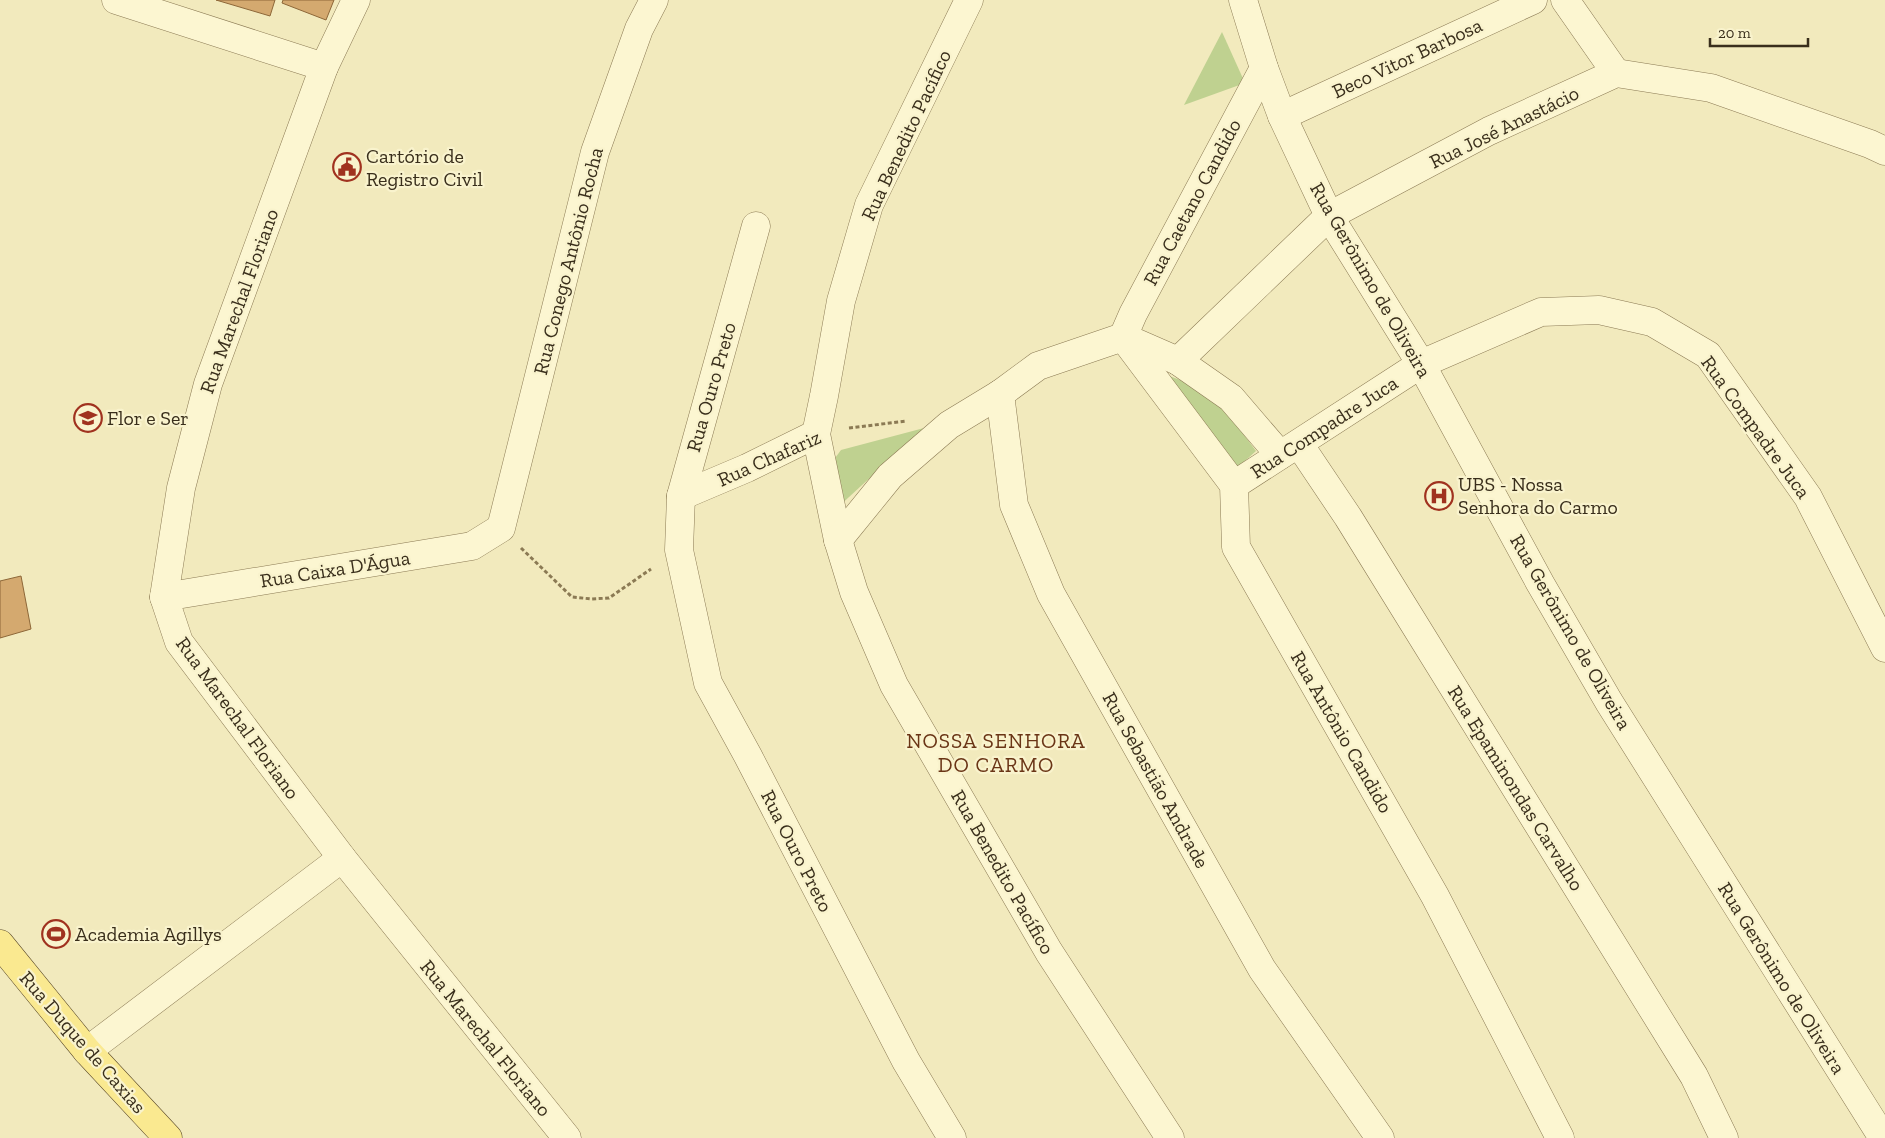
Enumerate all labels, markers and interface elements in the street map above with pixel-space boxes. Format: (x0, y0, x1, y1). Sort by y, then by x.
street label: Beco Vitor Barbosa (1328, 13, 1486, 103)
scale bar (1710, 15, 1808, 47)
text: 20 m (1718, 24, 1751, 42)
street label: Rua Benedito Pacífico (856, 46, 956, 224)
street label: Rua José Anastácio (1425, 80, 1583, 174)
street label: Rua Caetano Candido (1138, 115, 1246, 289)
place label: Cartório de Registro Civil (366, 144, 483, 191)
street label: Rua Conego Antônio Rocha (528, 145, 608, 377)
public building icon: Cartório de Registro Civil (332, 152, 362, 182)
street label: Rua Gerônimo de Oliveira (1305, 178, 1437, 382)
street label: Rua Marechal Floriano (194, 205, 284, 397)
street label: Rua Ouro Preto (681, 319, 741, 455)
street label: Rua Compadre Juca (1696, 351, 1816, 503)
street label: Rua Compadre Juca (1246, 370, 1402, 484)
school or university icon: Flor e Ser (73, 403, 103, 433)
place label: Flor e Ser (107, 406, 189, 430)
street label: Rua Chafariz (713, 424, 825, 492)
place label: UBS - Nossa Senhora do Carmo (1458, 472, 1618, 519)
hospital icon: UBS - Nossa Senhora do Carmo (1424, 481, 1454, 511)
street label: Rua Gerônimo de Oliveira (1505, 530, 1637, 734)
street label: Rua Caixa D'Água (258, 545, 412, 593)
street label: Rua Marechal Floriano (171, 632, 305, 804)
street label: Rua Antônio Candido (1286, 647, 1398, 817)
street label: Rua Epaminondas Carvalho (1443, 681, 1589, 895)
street label: Rua Sebastião Andrade (1098, 688, 1214, 872)
district label: NOSSA SENHORA DO CARMO (906, 728, 1086, 777)
street label: Rua Ouro Preto (756, 786, 838, 916)
street label: Rua Benedito Pacífico (946, 786, 1060, 958)
street label: Rua Gerônimo de Oliveira (1713, 878, 1851, 1079)
sports icon: Academia Agillys (41, 919, 71, 949)
place label: Academia Agillys (75, 922, 222, 946)
street label: Rua Marechal Floriano (415, 955, 557, 1121)
street label: Rua Duque de Caxias (15, 966, 151, 1118)

